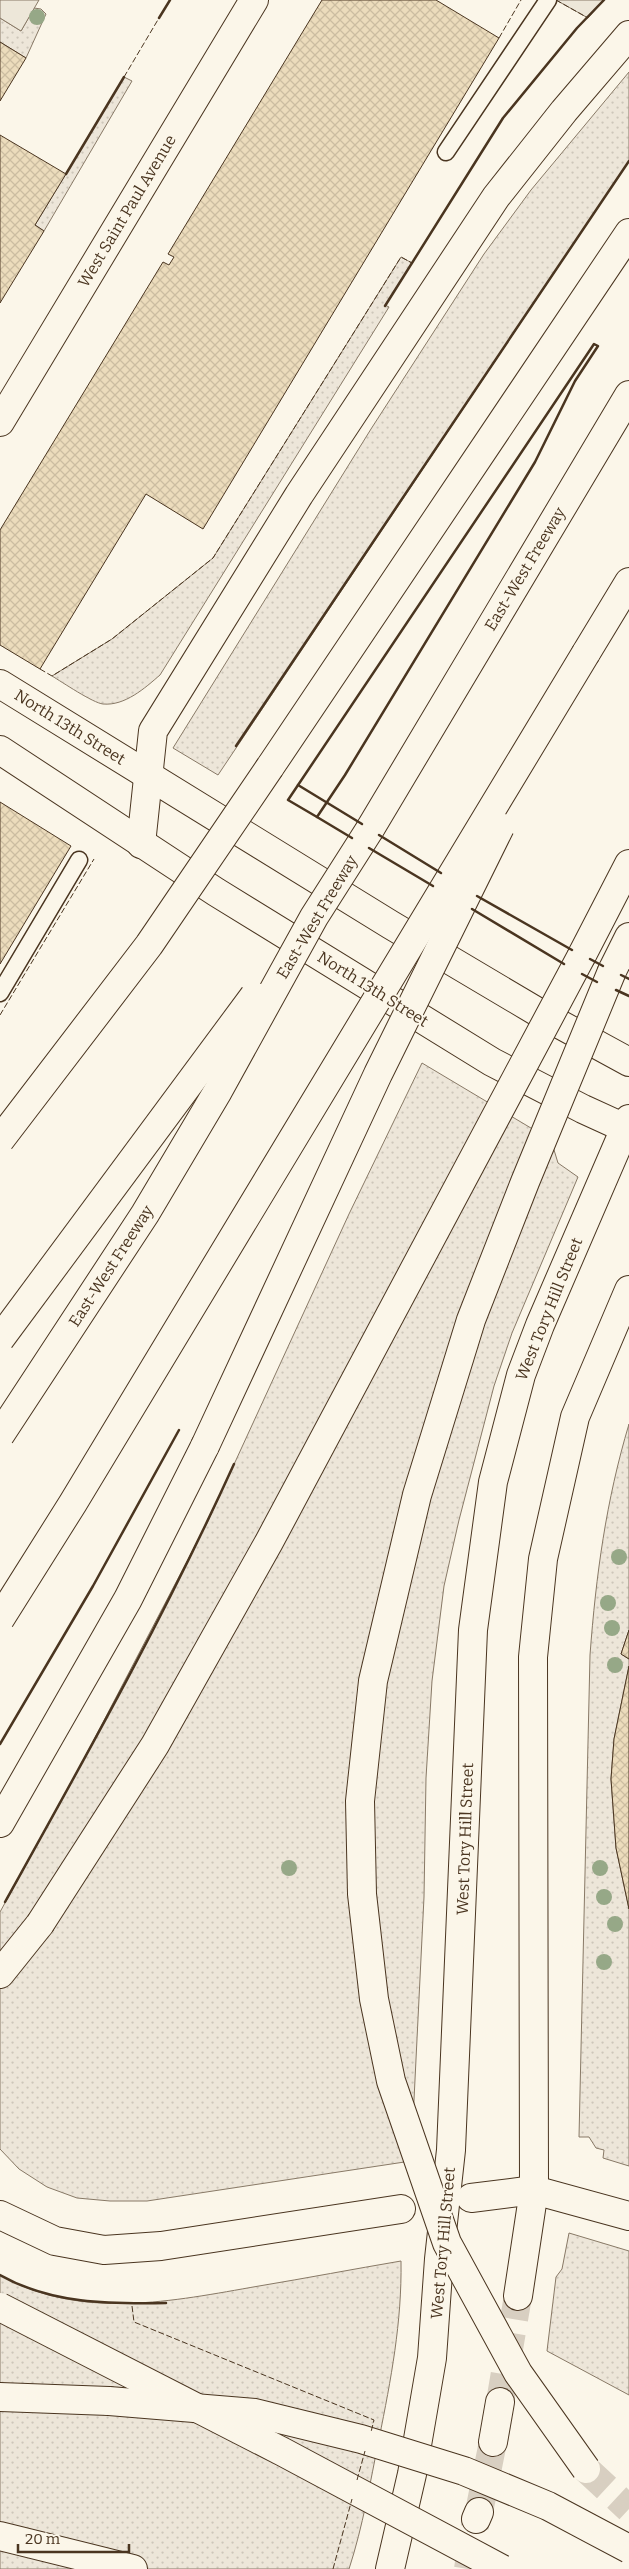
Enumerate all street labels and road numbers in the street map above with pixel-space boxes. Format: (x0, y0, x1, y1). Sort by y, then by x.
street label: West Saint Paul Avenue (74, 131, 180, 291)
street label: East-West Freeway (481, 503, 570, 634)
street label: North 13th Street (11, 685, 129, 769)
street label: East-West Freeway (273, 851, 362, 982)
street label: North 13th Street (314, 947, 432, 1031)
street label: East-West Freeway (65, 1201, 158, 1330)
street label: West Tory Hill Street (512, 1235, 586, 1383)
street label: West Tory Hill Street (453, 1762, 477, 1915)
street label: West Tory Hill Street (427, 2166, 459, 2320)

